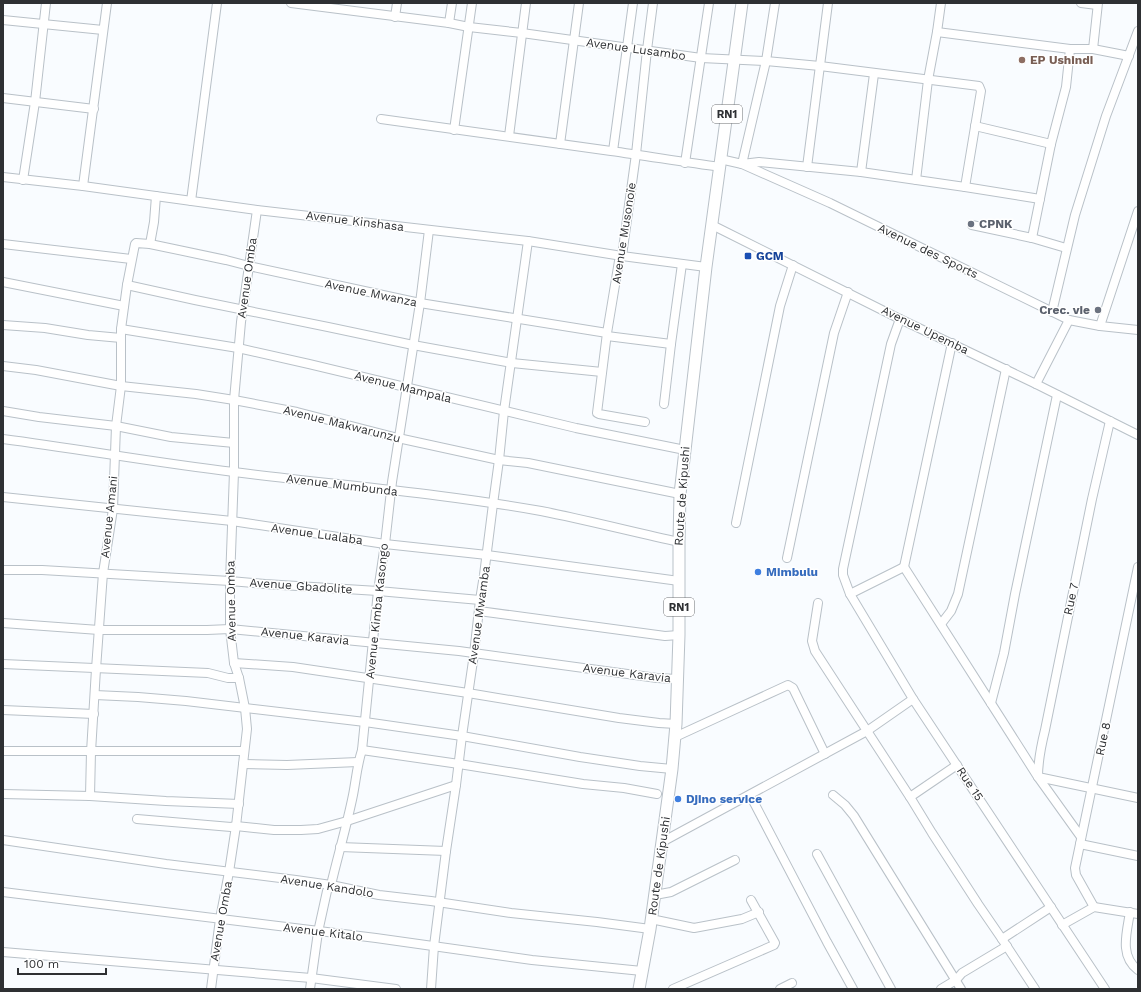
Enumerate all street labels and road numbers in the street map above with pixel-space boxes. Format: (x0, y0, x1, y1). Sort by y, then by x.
street label: Avenue Lusambo (585, 35, 687, 63)
road number: RN1 (712, 105, 742, 123)
street label: Avenue Musonoïe (609, 181, 639, 285)
street label: Avenue Kinshasa (305, 208, 405, 234)
street label: Avenue des Sports (876, 221, 980, 281)
street label: Avenue Omba (234, 237, 260, 319)
street label: Avenue Mwanza (324, 276, 419, 310)
street label: Avenue Upemba (879, 303, 971, 357)
street label: Avenue Mampala (353, 368, 453, 406)
street label: Avenue Makwarunzu (282, 403, 402, 445)
street label: Route de Kipushi (672, 446, 692, 546)
street label: Avenue Mumbunda (285, 471, 399, 499)
street label: Avenue Amani (98, 475, 120, 559)
street label: Avenue Lualaba (270, 521, 364, 547)
street label: Avenue Kimba Kasongo (363, 543, 391, 679)
street label: Avenue Omba (223, 560, 239, 642)
street label: Avenue Mwamba (465, 565, 493, 665)
street label: Avenue Gbadolite (249, 575, 353, 597)
street label: Rue 7 (1061, 581, 1081, 616)
road number: RN1 (664, 598, 694, 616)
street label: Avenue Karavia (260, 624, 350, 648)
street label: Avenue Karavia (582, 661, 672, 685)
street label: Rue 8 (1093, 721, 1113, 757)
street label: Rue 15 (954, 764, 986, 804)
street label: Route de Kipushi (645, 816, 673, 916)
street label: Avenue Kandolo (279, 872, 375, 900)
street label: Avenue Omba (207, 880, 235, 962)
street label: Avenue Kitalo (282, 920, 364, 944)

